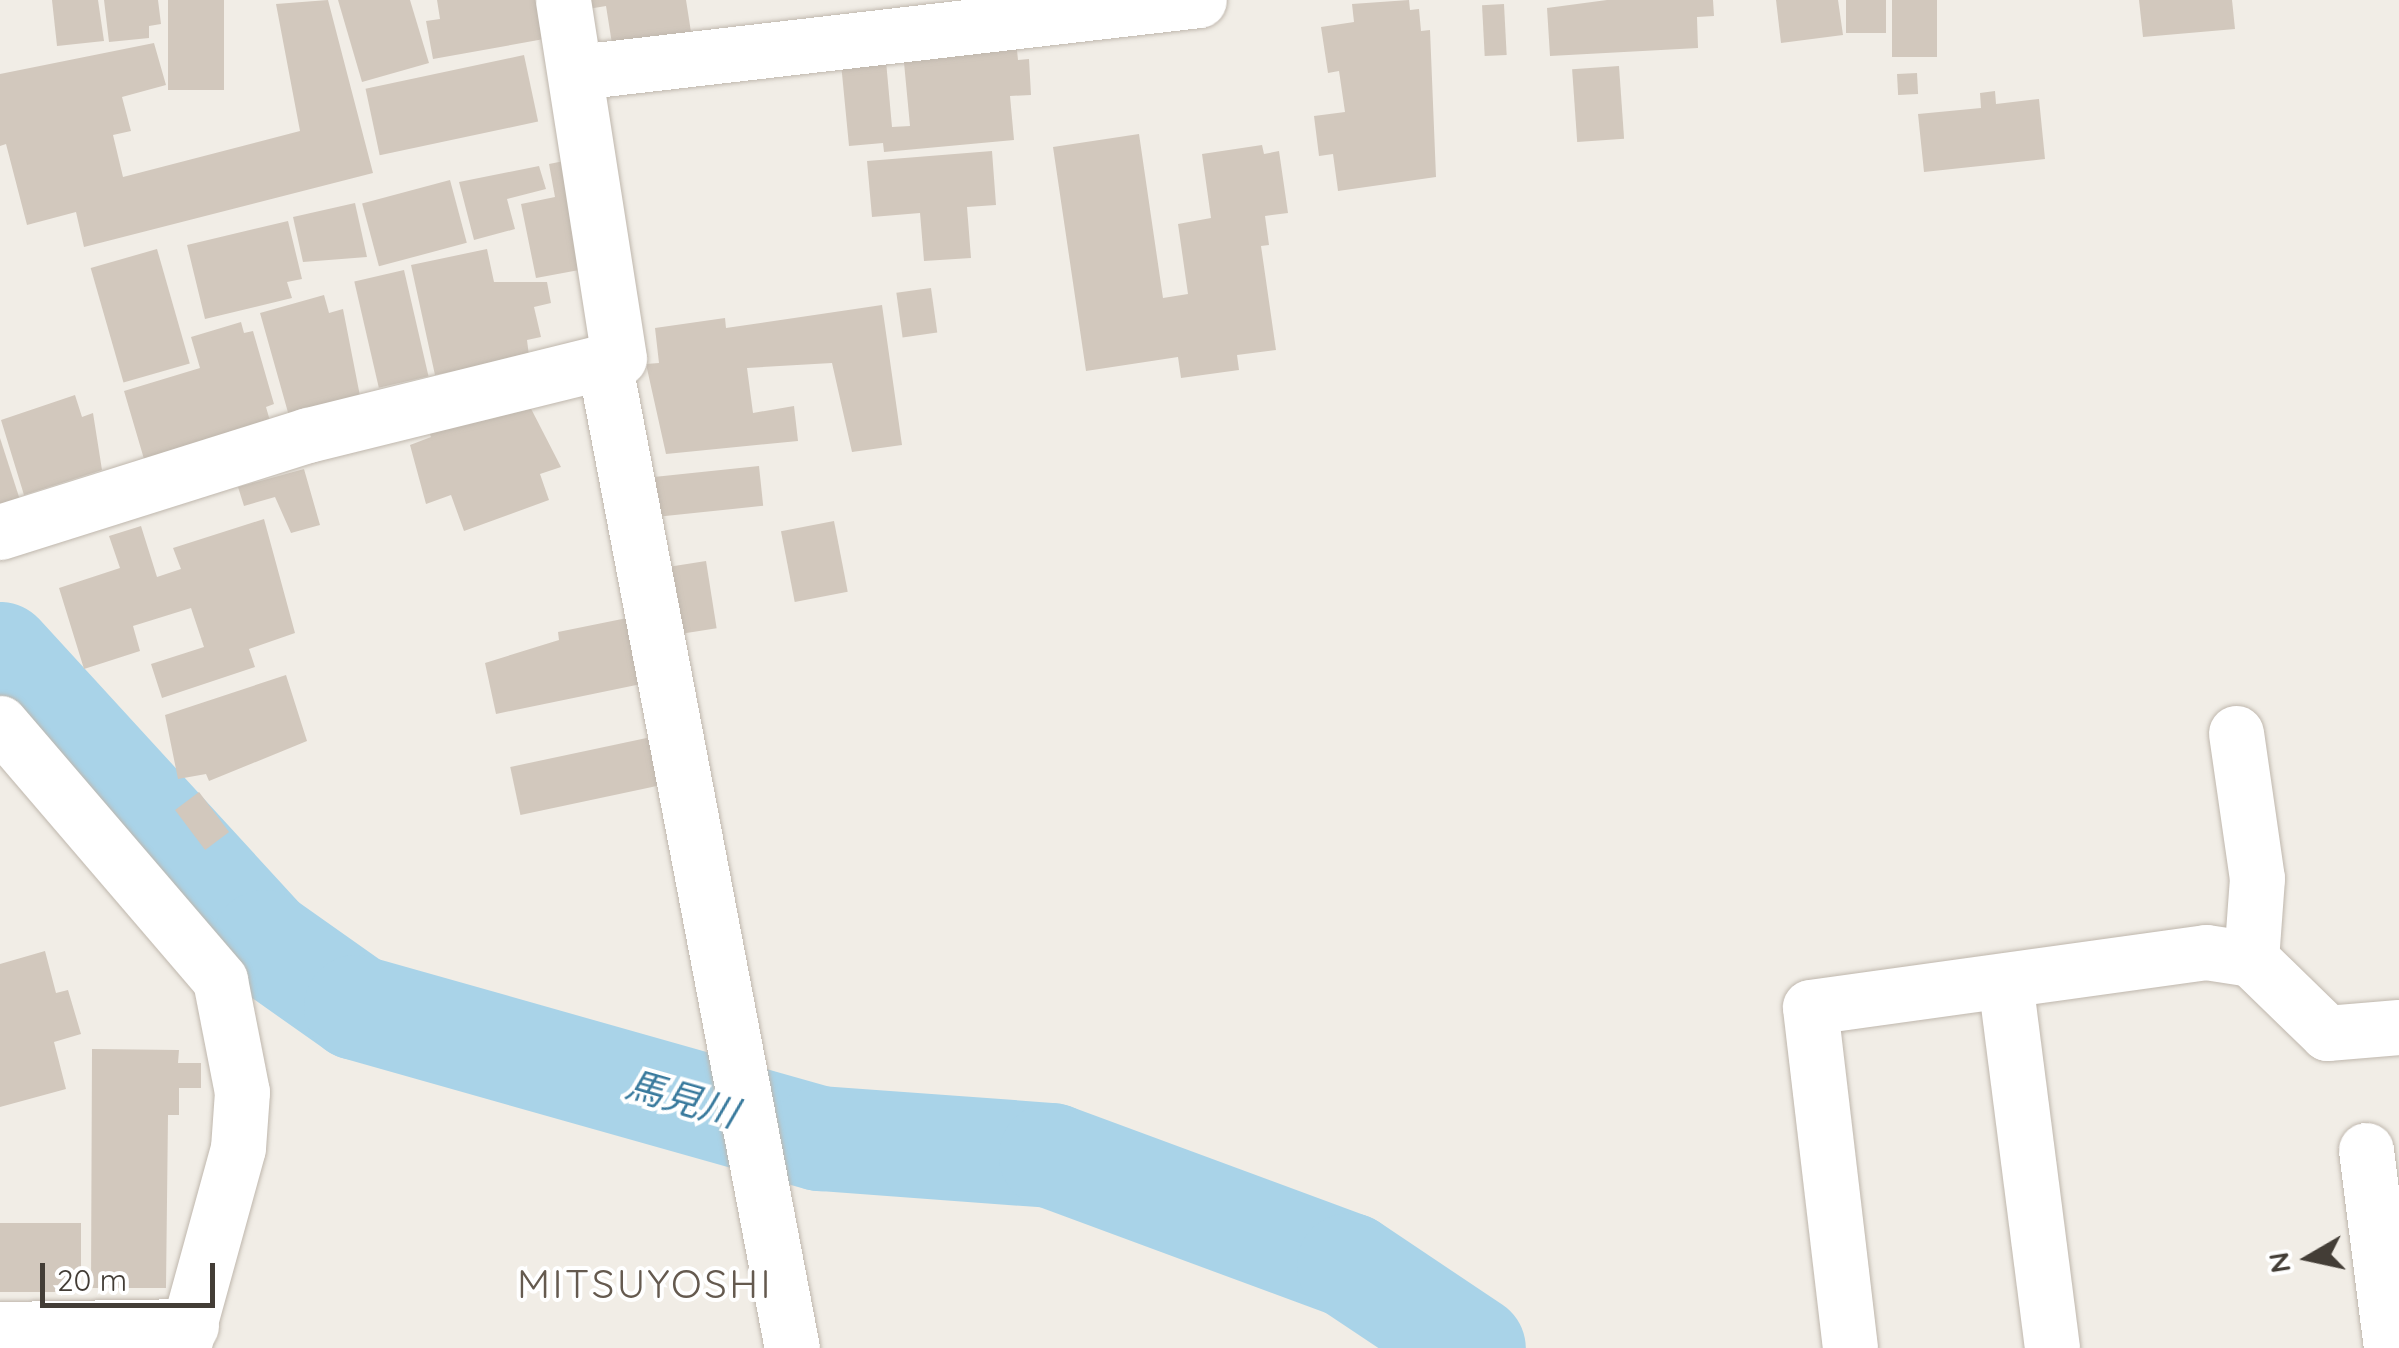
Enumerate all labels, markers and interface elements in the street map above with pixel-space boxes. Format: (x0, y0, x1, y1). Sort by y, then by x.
water label: 馬見川 (621, 1061, 743, 1137)
north arrow (2259, 1208, 2359, 1308)
scale bar (45, 1243, 220, 1305)
text: N (2260, 1250, 2298, 1276)
district label: MITSUYOSHI (517, 1259, 773, 1307)
text: 20 m (57, 1261, 127, 1299)

